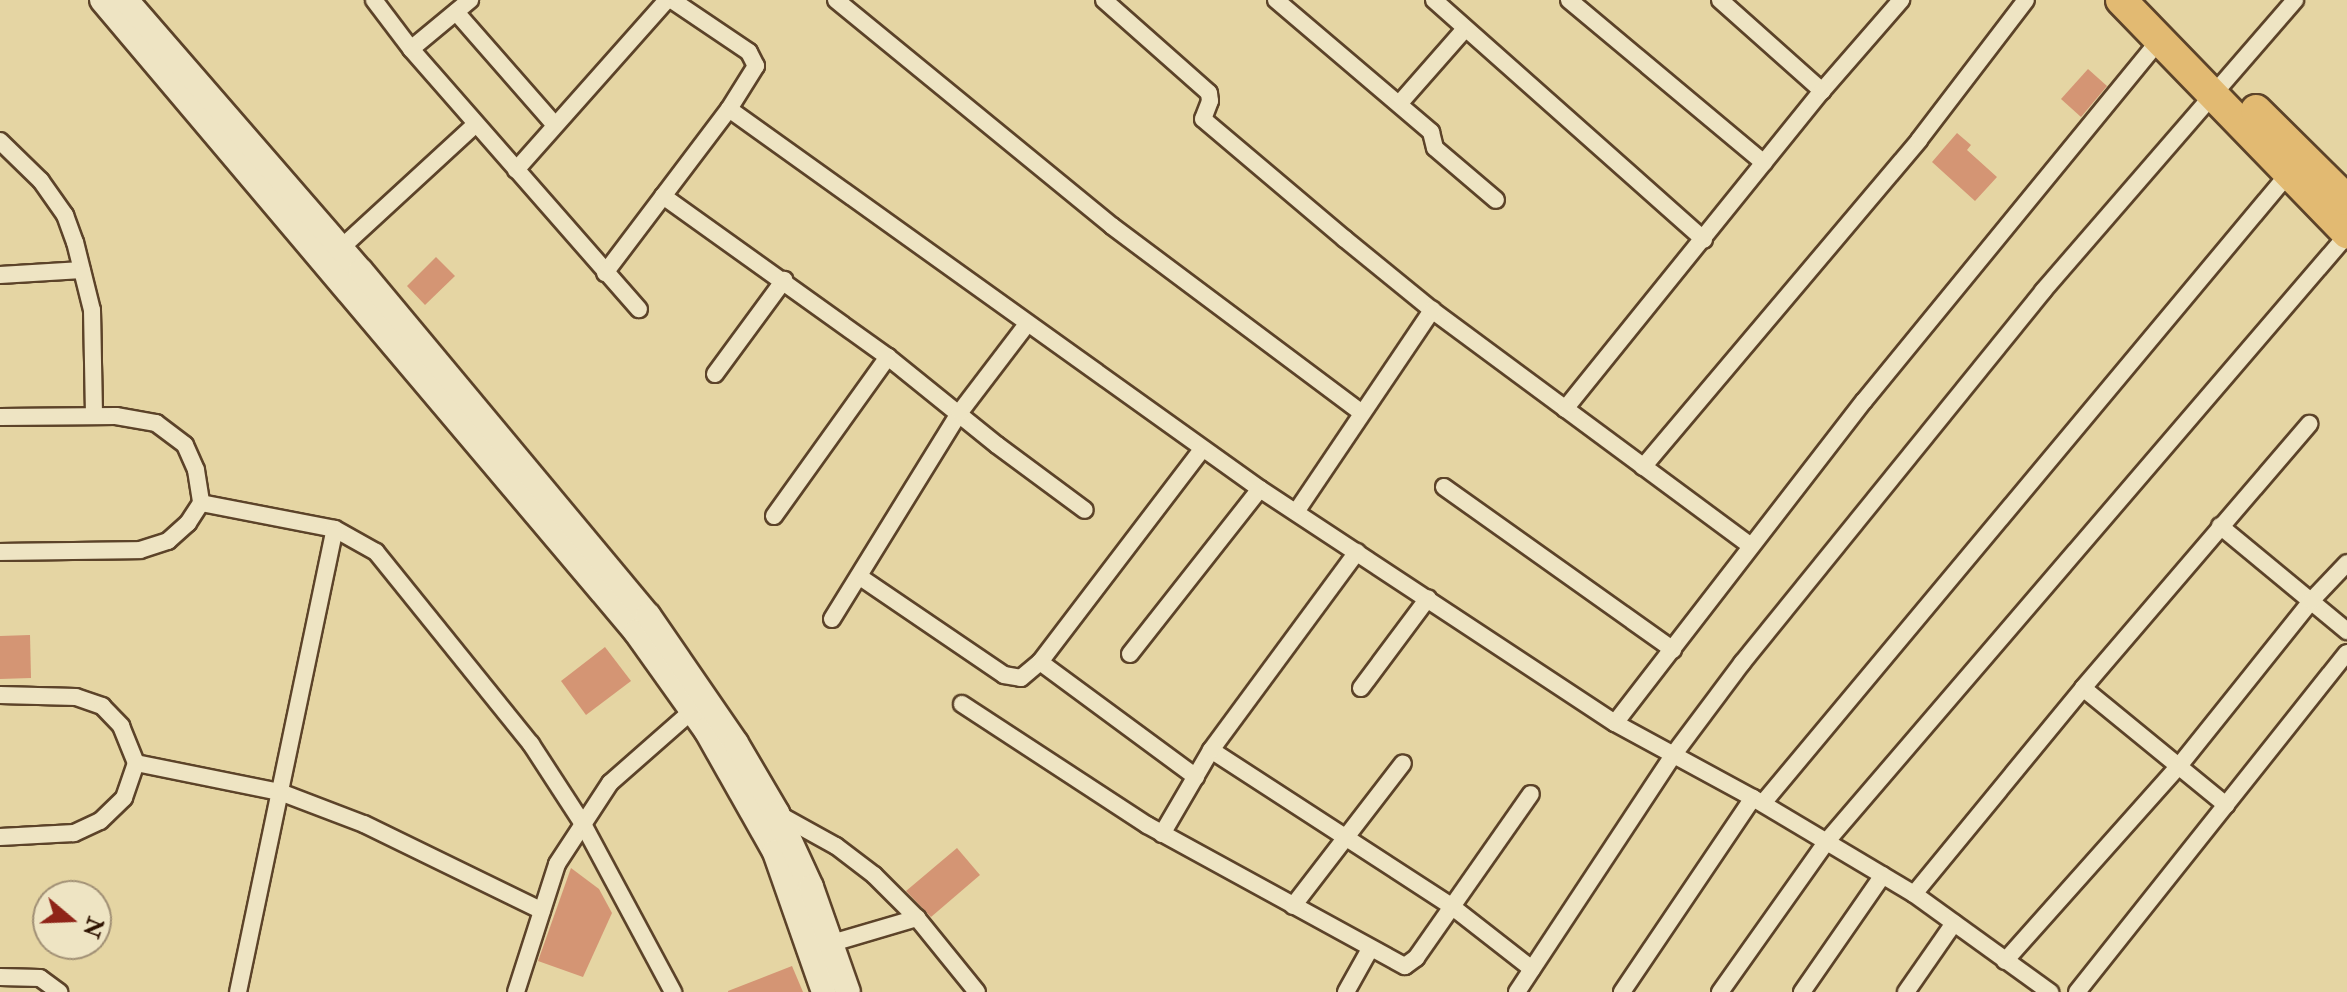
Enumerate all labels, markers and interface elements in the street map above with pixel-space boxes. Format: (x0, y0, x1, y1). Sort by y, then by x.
north arrow (32, 880, 112, 960)
text: N (76, 913, 109, 941)

